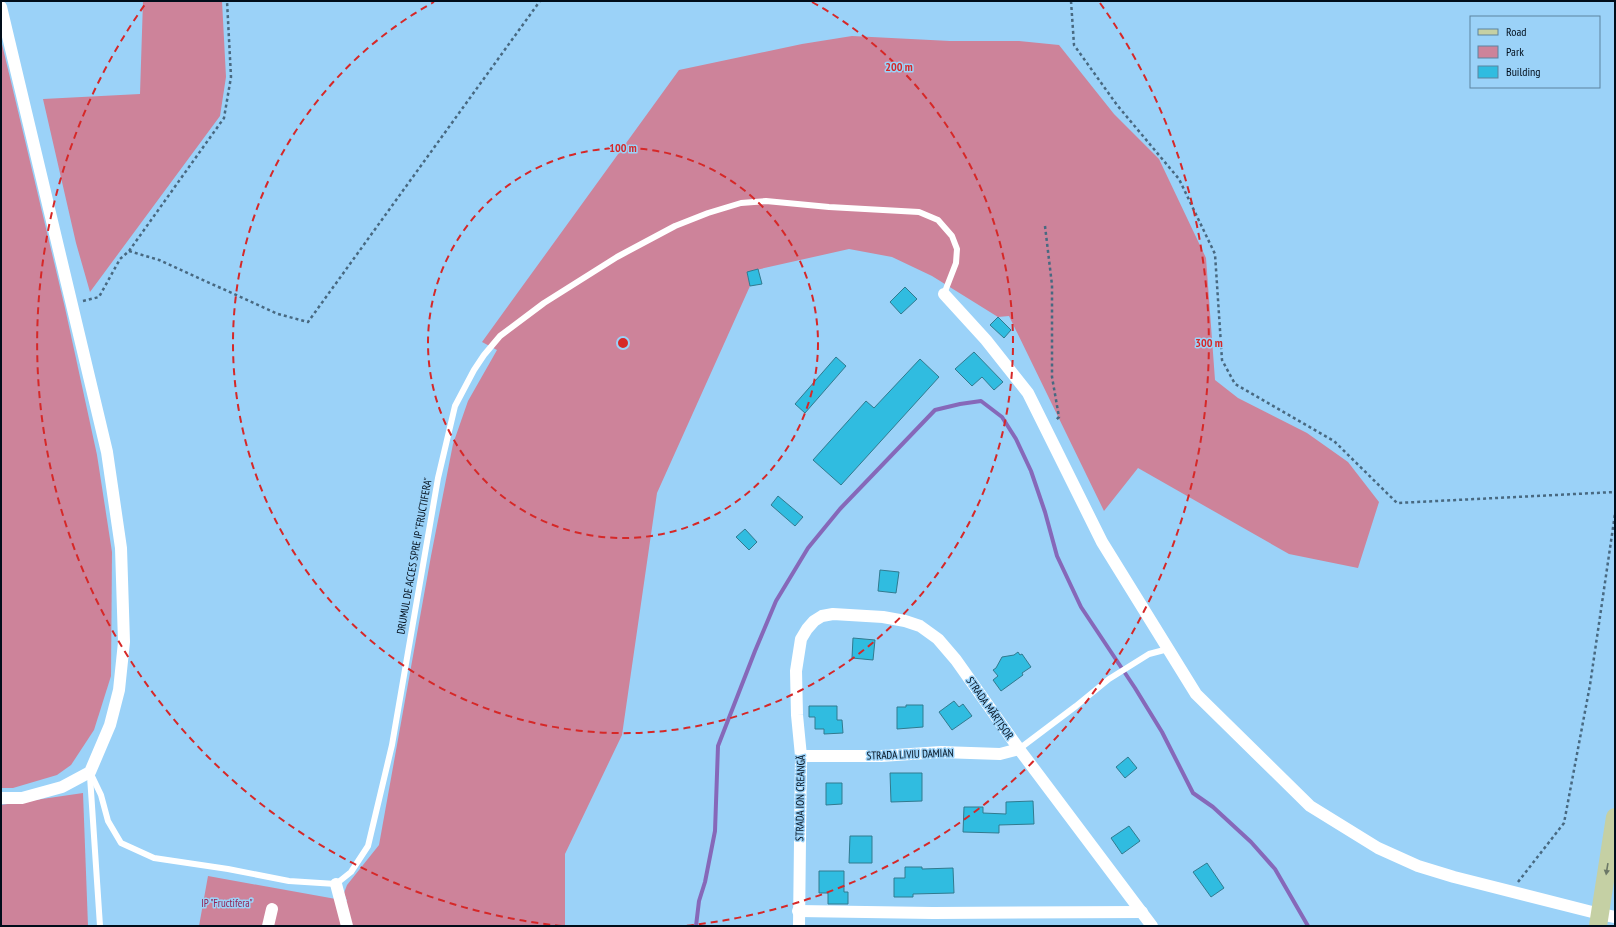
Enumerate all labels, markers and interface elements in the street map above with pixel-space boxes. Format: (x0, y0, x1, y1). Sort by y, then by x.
legend (1470, 16, 1600, 88)
text: Road (1506, 24, 1526, 39)
text: Park (1506, 44, 1524, 59)
text: 200 m (885, 59, 913, 74)
text: Building (1506, 64, 1541, 79)
text: 100 m (609, 140, 637, 155)
text: 300 m (1195, 335, 1223, 350)
centre of rings (616, 336, 630, 350)
street label: DRUMUL DE ACCES SPRE IP "FRUCTIFERA" (393, 477, 435, 635)
street label: STRADA MĂRȚIȘOR (963, 674, 1017, 742)
street label: STRADA LIVIU DAMIAN (866, 745, 954, 763)
street label: STRADA ION CREANGĂ (792, 754, 808, 841)
one-way arrow (1604, 863, 1610, 875)
park label: IP "Fructifera" (201, 896, 253, 910)

